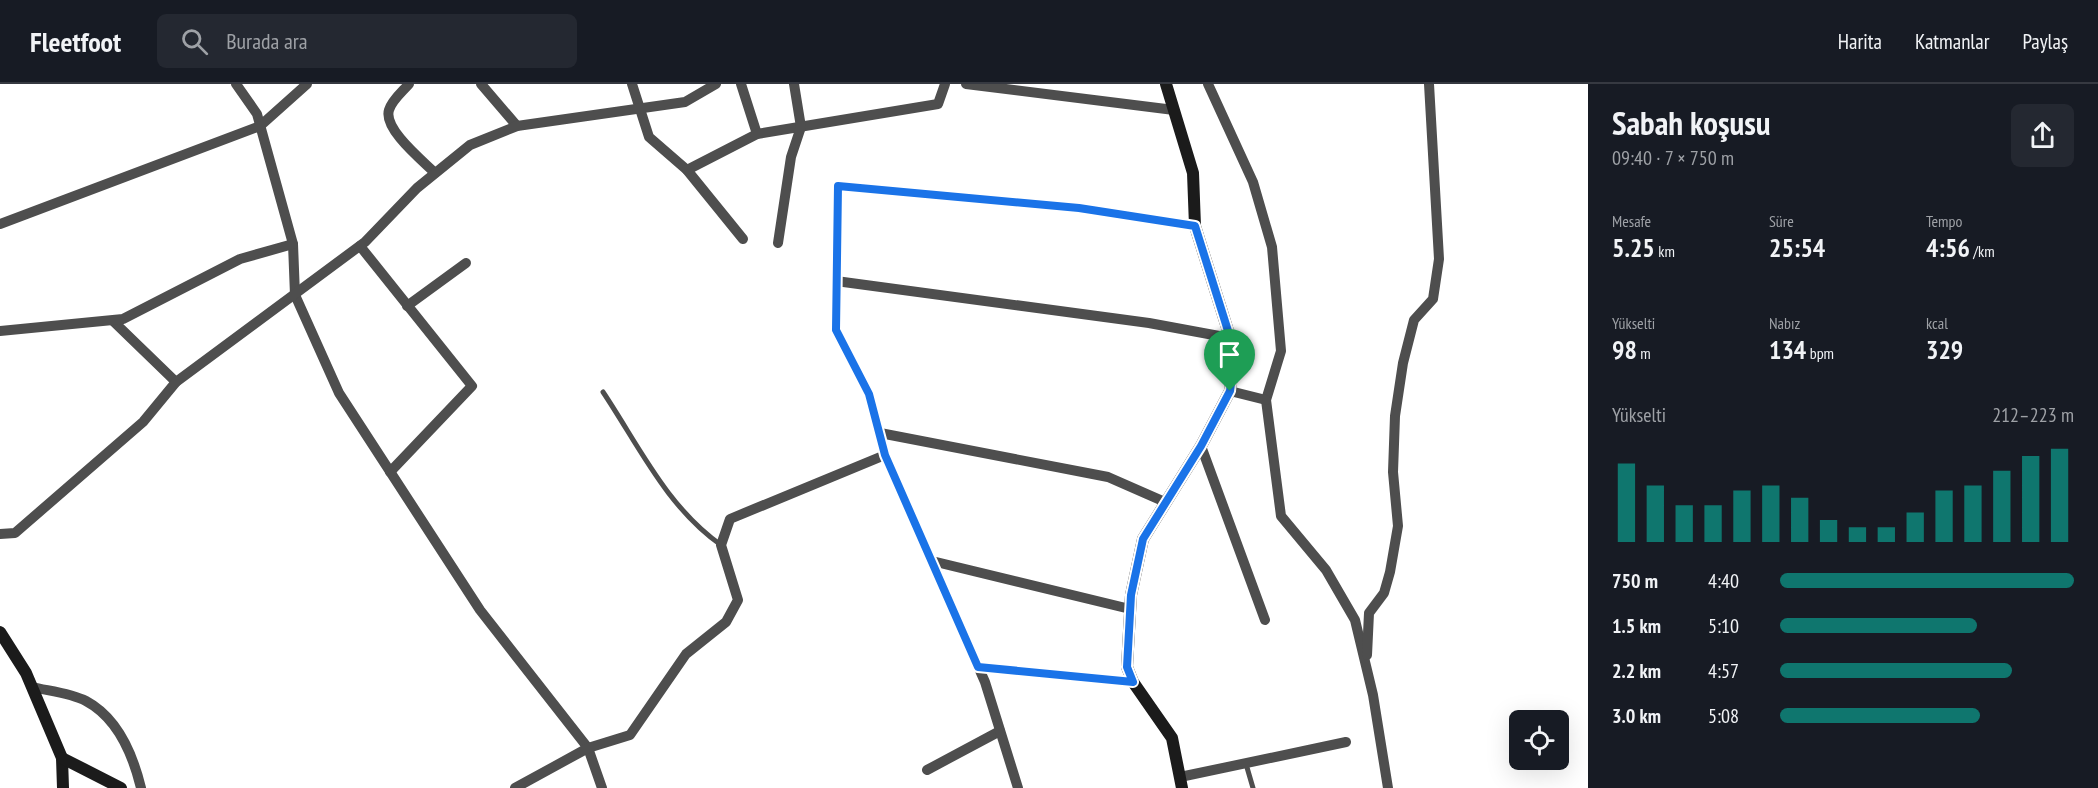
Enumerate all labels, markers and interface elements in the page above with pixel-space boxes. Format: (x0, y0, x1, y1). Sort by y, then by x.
search box (157, 14, 577, 68)
text: Fleetfoot (30, 23, 121, 60)
icon: search (178, 25, 211, 58)
text: Burada ara (226, 27, 308, 55)
text: Harita (1838, 28, 1882, 55)
text: Katmanlar (1915, 28, 1989, 55)
text: Paylaş (2022, 28, 2068, 55)
text: Sabah koşusu (1612, 101, 1770, 144)
button: share (2011, 104, 2074, 167)
text: 09:40 · 7 × 750 m (1612, 145, 1734, 171)
text: Mesafe (1612, 211, 1651, 231)
text: Süre (1769, 211, 1794, 231)
text: Tempo (1926, 211, 1962, 231)
text: 5.25 (1612, 231, 1655, 264)
text: 25:54 (1769, 231, 1825, 264)
text: 4:56 (1926, 231, 1970, 264)
text: km (1655, 241, 1675, 261)
text: /km (1970, 241, 1995, 261)
text: Yükselti (1612, 313, 1655, 333)
text: Nabız (1769, 313, 1800, 333)
text: kcal (1926, 313, 1948, 333)
pin (1204, 329, 1255, 391)
text: 98 (1612, 333, 1637, 366)
text: 134 (1769, 333, 1806, 366)
text: 329 (1926, 333, 1963, 366)
icon: arrive (1213, 338, 1246, 371)
text: m (1637, 343, 1651, 363)
text: bpm (1806, 343, 1834, 363)
text: Yükselti (1612, 402, 1666, 428)
text: 212–223 m (1992, 402, 2074, 428)
text: 750 m (1612, 568, 1658, 594)
text: 4:40 (1708, 568, 1739, 594)
text: 1.5 km (1612, 613, 1661, 639)
text: 5:10 (1708, 613, 1739, 639)
text: 2.2 km (1612, 658, 1661, 684)
text: 4:57 (1708, 658, 1739, 684)
text: 3.0 km (1612, 703, 1661, 729)
text: 5:08 (1708, 703, 1739, 729)
map controls (1509, 710, 1569, 770)
button: locate (1509, 710, 1569, 770)

